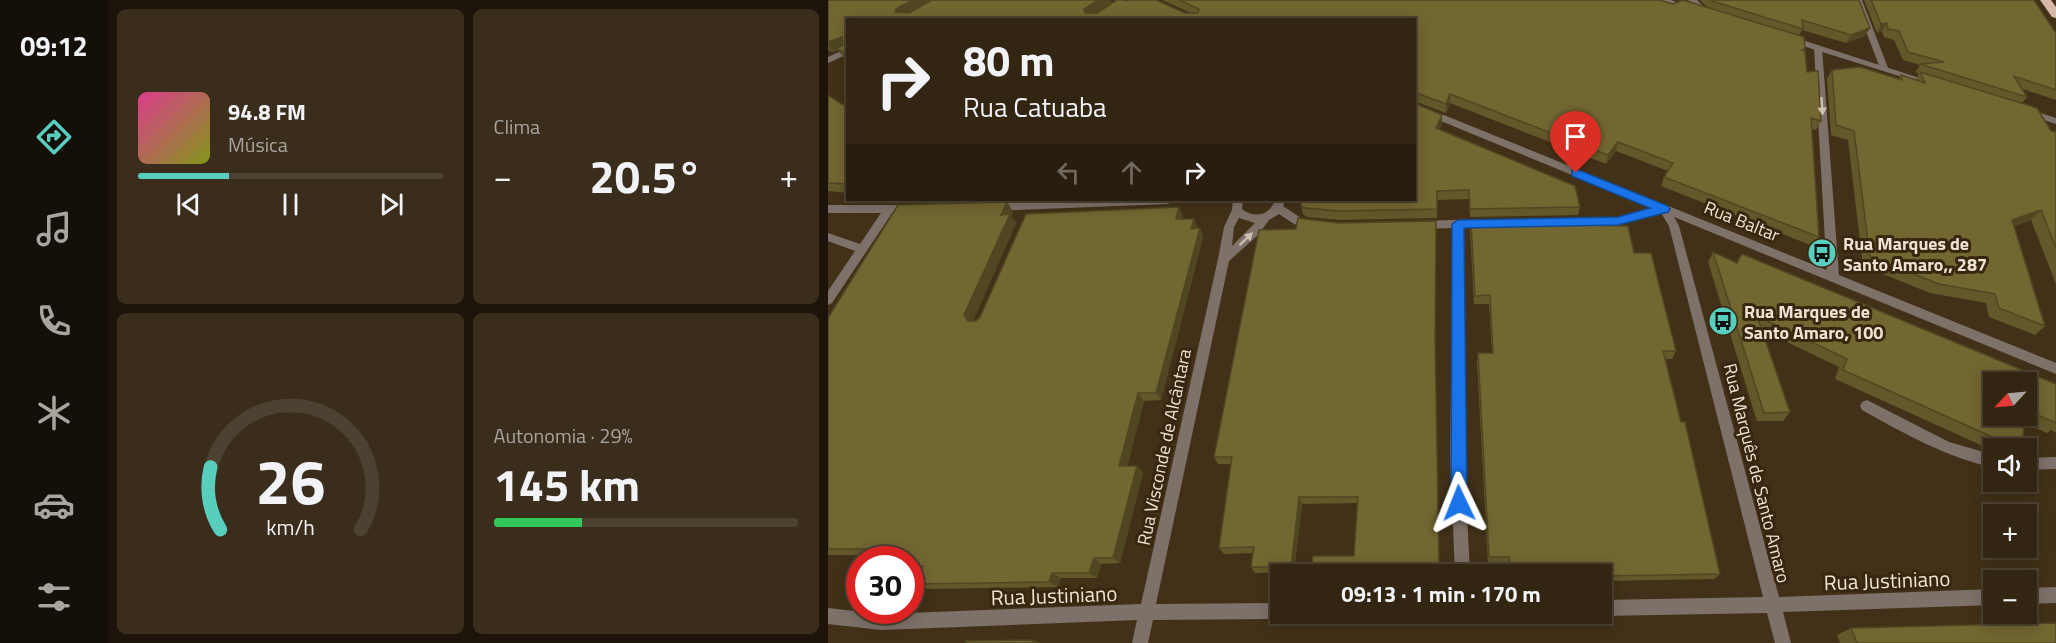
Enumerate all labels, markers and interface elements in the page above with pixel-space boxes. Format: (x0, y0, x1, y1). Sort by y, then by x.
text: 09:12 (20, 25, 88, 66)
text: 80 m (963, 28, 1055, 92)
icon: right (864, 42, 942, 120)
text: Rua Catuaba (963, 86, 1107, 127)
text: 94.8 FM (228, 95, 306, 129)
one-way arrow (1818, 97, 1827, 116)
text: Clima (494, 111, 540, 142)
pin (1550, 111, 1601, 173)
icon: directions (33, 116, 75, 158)
icon: arrive (1559, 120, 1592, 153)
text: Música (228, 129, 288, 160)
text: 20.5° (590, 142, 702, 210)
text: − (494, 151, 512, 201)
text: + (780, 151, 798, 201)
icon: left (1052, 156, 1085, 189)
icon: ahead (1115, 156, 1148, 189)
icon: right (1178, 156, 1211, 189)
icon: previous (172, 188, 205, 221)
icon: pause (274, 188, 307, 221)
icon: next (375, 188, 408, 221)
street label: Rua Baltar (1700, 194, 1784, 248)
icon: music (33, 208, 75, 250)
place label: Rua Marques de Santo Amaro,, 287 (1843, 230, 1987, 278)
one-way arrow (1238, 233, 1252, 247)
bus stop icon: Rua Marques de Santo Amaro,, 287 (1806, 237, 1838, 269)
place label: Rua Marques de Santo Amaro, 100 (1744, 298, 1883, 346)
icon: phone (33, 300, 75, 342)
bus stop icon: Rua Marques de Santo Amaro, 100 (1707, 305, 1739, 337)
street label: Rua Visconde de Alcântara (1130, 346, 1198, 548)
street label: Rua Marquês de Santo Amaro (1717, 360, 1797, 586)
north arrow (1983, 372, 2037, 426)
map controls (1983, 372, 2037, 624)
icon: climate (33, 392, 75, 434)
text: Autonomia · 29% (494, 420, 633, 451)
text: 26 (255, 433, 325, 528)
button: sound (1983, 438, 2037, 492)
text: 145 km (494, 450, 640, 518)
position arrow (1427, 471, 1491, 535)
icon: car (33, 484, 75, 526)
button: + (1983, 504, 2037, 558)
text: km/h (266, 512, 315, 544)
speed limit sign: 30 (846, 546, 924, 624)
street label: Rua Justiniano (1823, 562, 1951, 598)
button: − (1983, 570, 2037, 624)
icon: filters (33, 576, 75, 618)
street label: Rua Justiniano (990, 577, 1118, 613)
text: 09:13 · 1 min · 170 m (1341, 577, 1541, 611)

